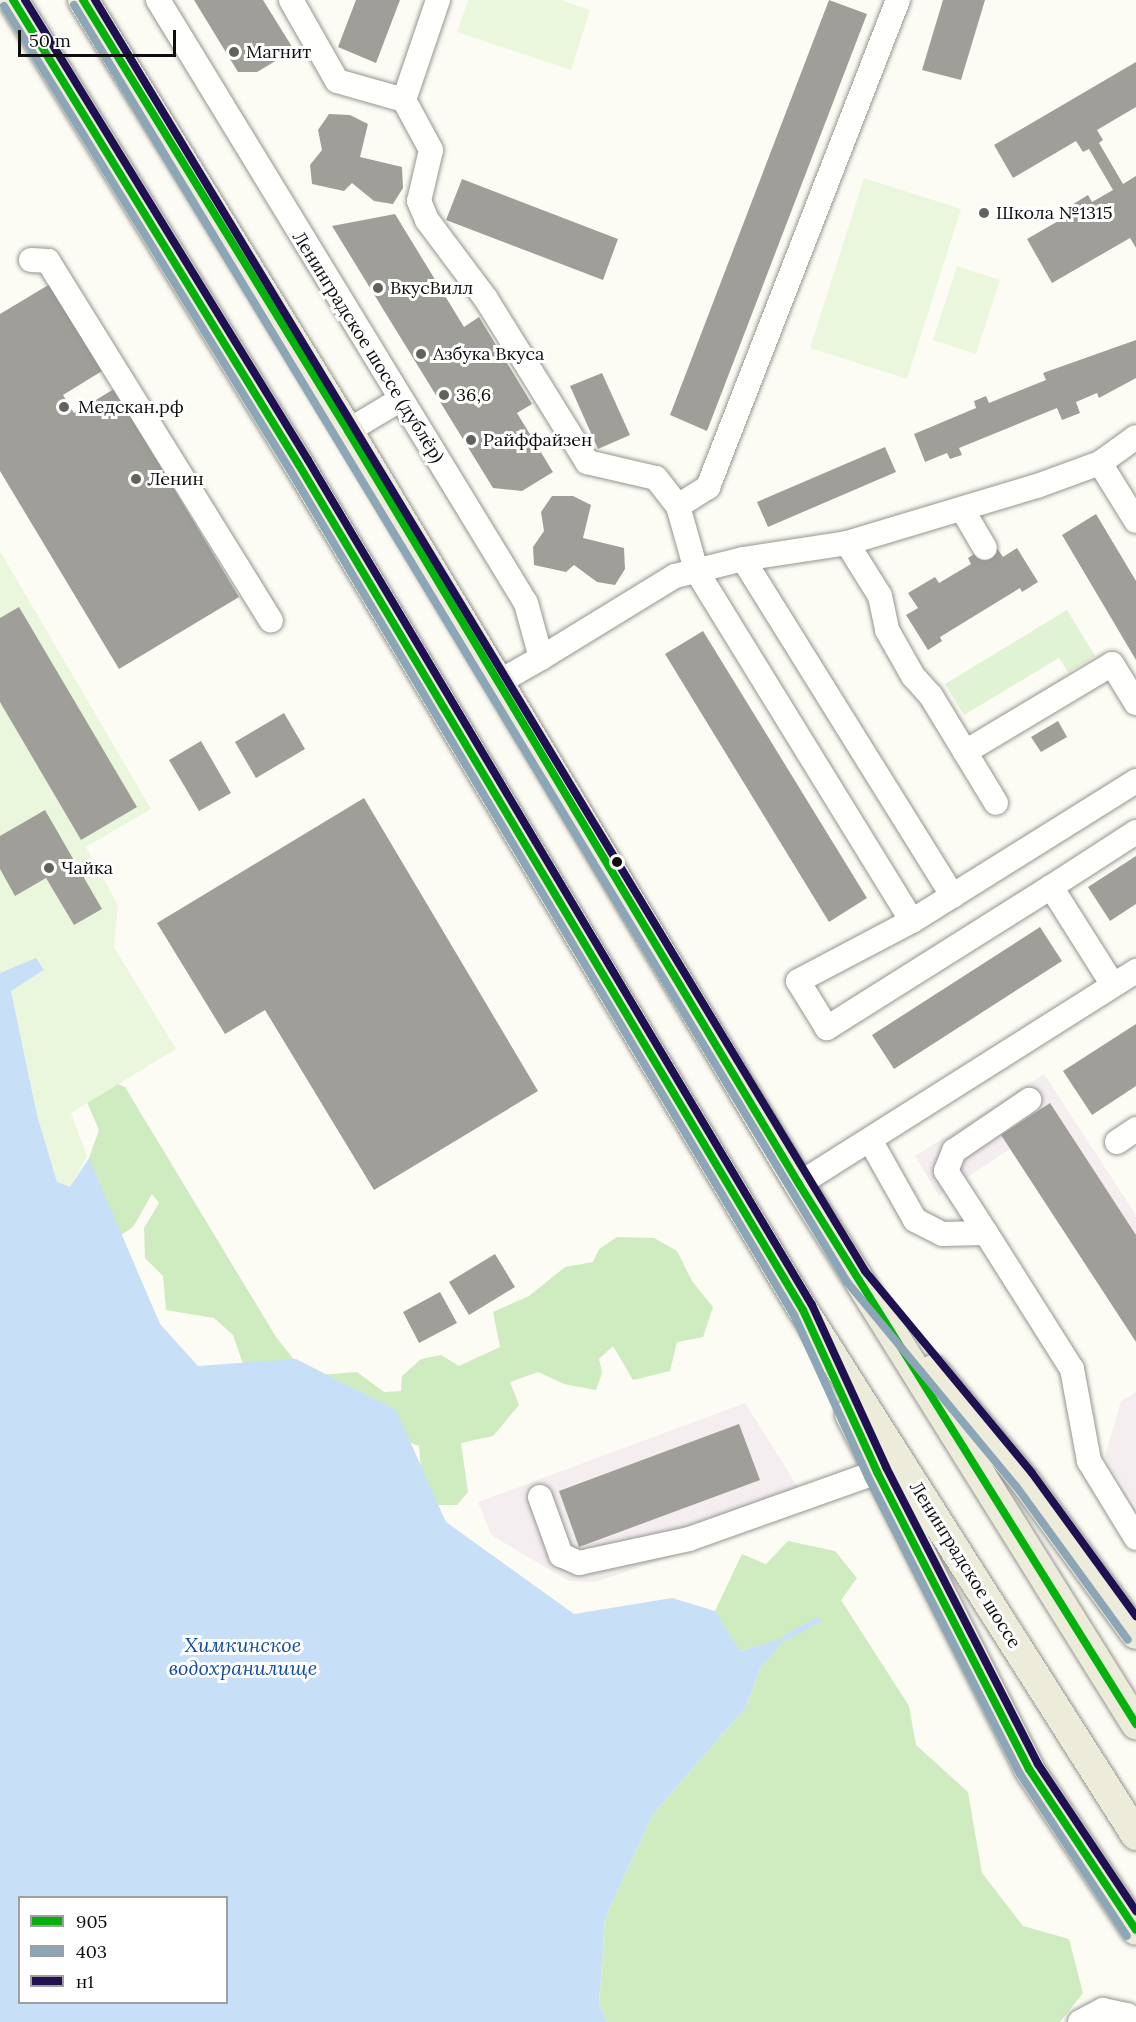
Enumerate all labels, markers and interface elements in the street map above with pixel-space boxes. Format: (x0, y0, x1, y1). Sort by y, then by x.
scale bar (21, 18, 178, 56)
text: 50 m (29, 29, 71, 52)
place label: Магнит (246, 41, 311, 63)
marker: Магнит (227, 45, 241, 59)
place label: Школа №1315 (996, 202, 1112, 224)
marker: Школа №1315 (977, 206, 991, 220)
street label: Ленинградское шоссе (дублёр) (288, 227, 448, 467)
place label: ВкусВилл (390, 277, 473, 299)
marker: ВкусВилл (371, 281, 385, 295)
place label: Азбука Вкуса (433, 343, 544, 365)
marker: Азбука Вкуса (414, 347, 428, 361)
place label: 36,6 (456, 384, 491, 406)
marker: 36,6 (437, 388, 451, 402)
place label: Медскан.рф (78, 396, 184, 418)
marker: Медскан.рф (55, 398, 73, 416)
place label: Райффайзен (483, 429, 592, 451)
marker: Райффайзен (464, 433, 478, 447)
place label: Ленин (148, 468, 204, 490)
marker: Ленин (129, 472, 143, 486)
unlabelled marker (611, 856, 623, 868)
place label: Чайка (61, 857, 113, 879)
marker: Чайка (42, 861, 56, 875)
street label: Ленинградское шоссе (905, 1478, 1025, 1652)
water label: Химкинское водохранилище (169, 1632, 317, 1679)
legend (18, 1896, 228, 2004)
text: 905 (76, 1910, 107, 1933)
text: 403 (76, 1940, 107, 1963)
text: н1 (76, 1970, 94, 1993)

